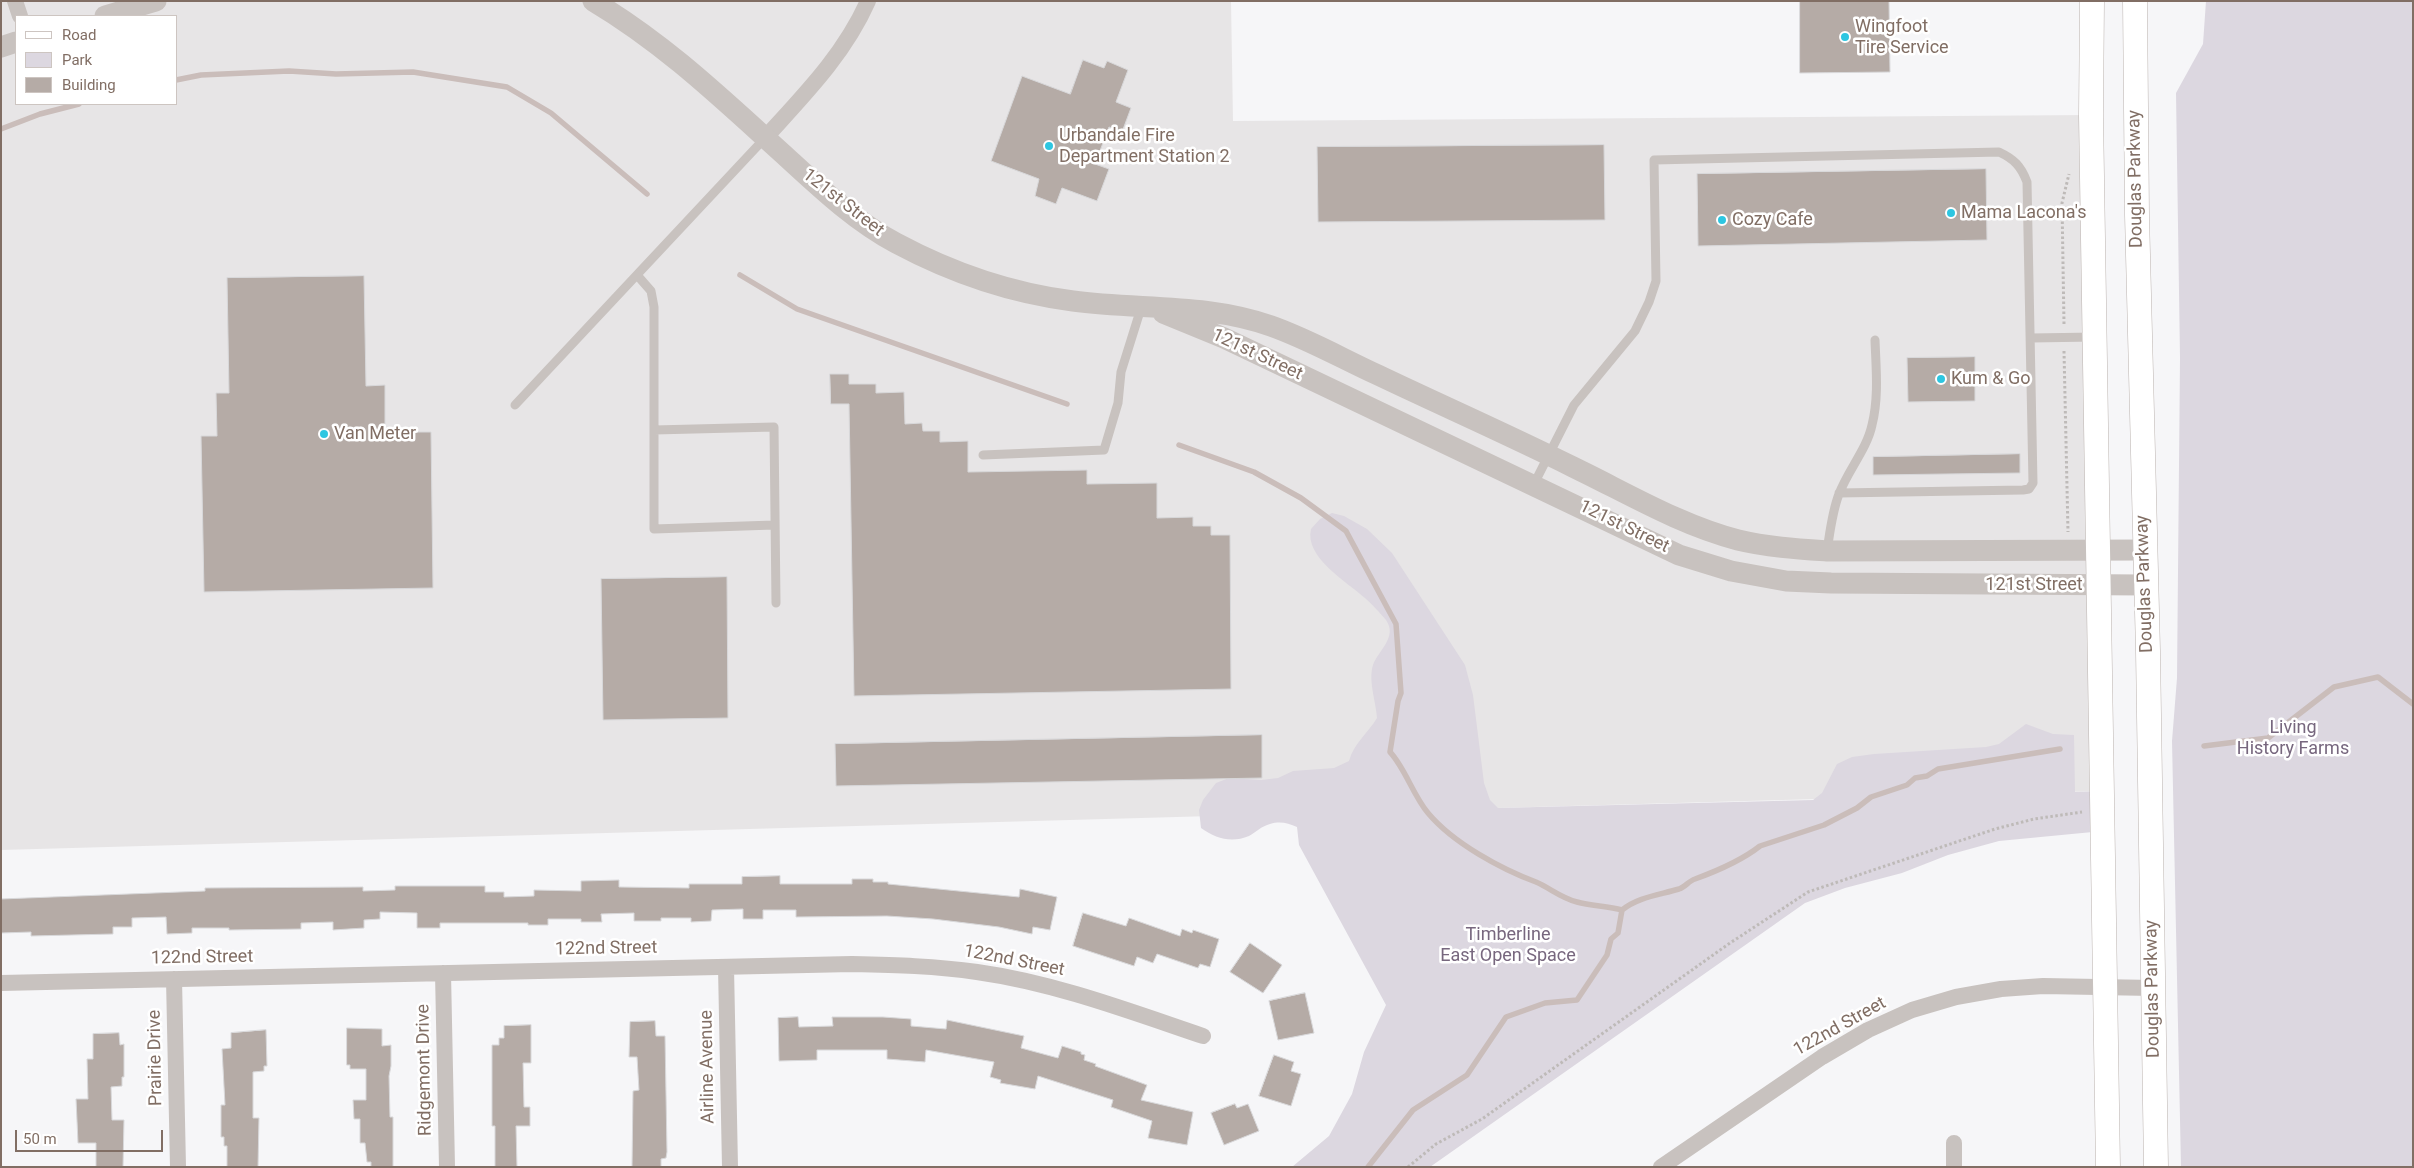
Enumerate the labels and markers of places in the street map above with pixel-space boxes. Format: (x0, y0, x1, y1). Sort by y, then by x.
place label: Wingfoot Tire Service (1855, 16, 1949, 58)
marker: Wingfoot Tire Service (1839, 31, 1851, 43)
place label: Urbandale Fire Department Station 2 (1059, 125, 1230, 168)
marker: Urbandale Fire Department Station 2 (1043, 140, 1055, 152)
place label: Mama Lacona's (1961, 202, 2087, 224)
marker: Mama Lacona's (1945, 207, 1957, 219)
place label: Cozy Cafe (1732, 209, 1813, 231)
marker: Cozy Cafe (1716, 214, 1728, 226)
place label: Kum & Go (1951, 368, 2030, 390)
marker: Kum & Go (1935, 373, 1947, 385)
place label: Van Meter (334, 423, 416, 445)
marker: Van Meter (318, 428, 330, 440)

